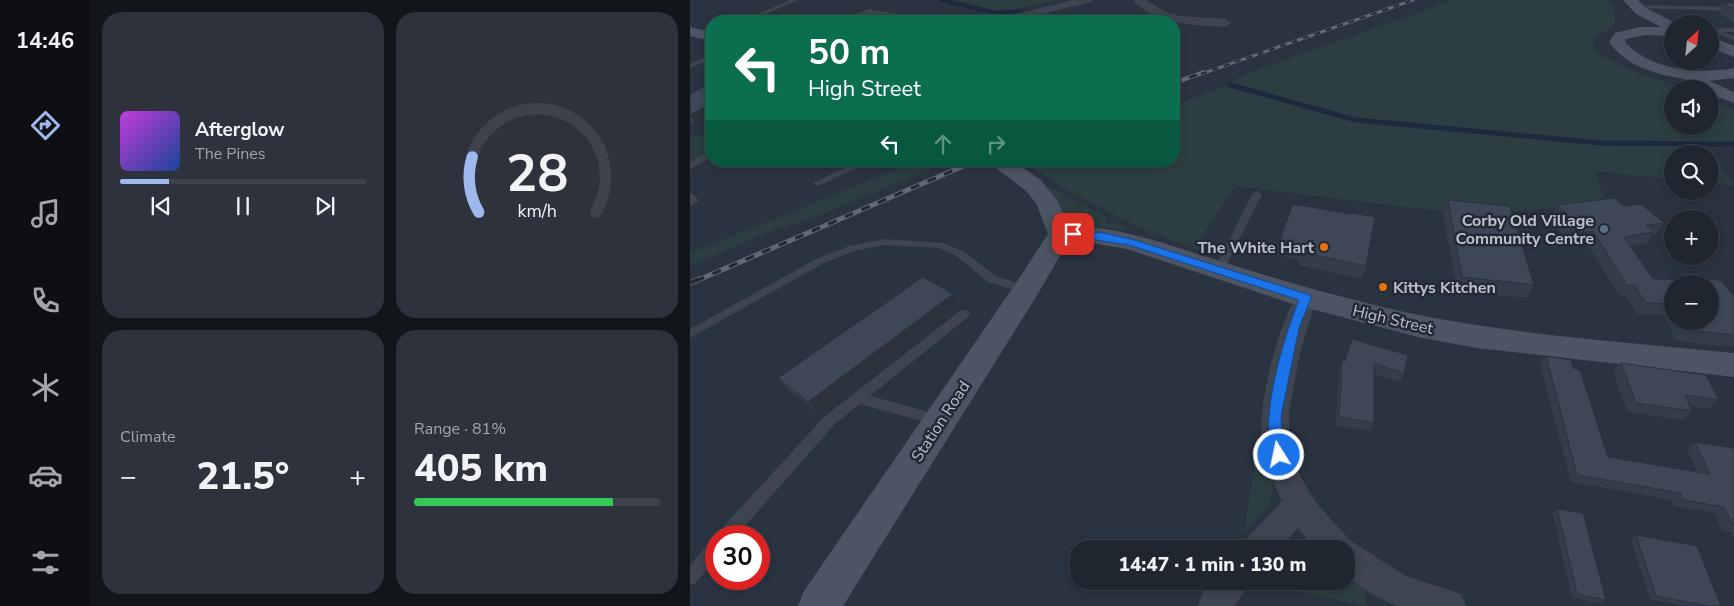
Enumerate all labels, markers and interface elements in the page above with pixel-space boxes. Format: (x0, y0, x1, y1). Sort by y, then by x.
north arrow (1664, 15, 1719, 70)
map controls (1664, 15, 1719, 330)
text: 14:46 (16, 26, 74, 56)
text: 50 m (808, 29, 890, 76)
icon: left (725, 35, 790, 100)
text: High Street (808, 74, 921, 104)
button: sound (1664, 80, 1719, 135)
icon: directions (28, 108, 63, 143)
text: Afterglow (195, 117, 285, 143)
icon: left (876, 130, 904, 158)
icon: ahead (929, 130, 957, 158)
icon: right (982, 130, 1010, 158)
text: 28 (506, 138, 568, 209)
text: The Pines (195, 143, 265, 165)
button: search (1664, 145, 1719, 200)
icon: previous (147, 192, 175, 220)
icon: pause (229, 192, 257, 220)
icon: next (311, 192, 339, 220)
icon: music (28, 196, 63, 231)
text: km/h (517, 199, 557, 223)
place label: Corby Old Village Community Centre (1455, 210, 1594, 250)
button: + (1664, 210, 1719, 265)
pin (1052, 213, 1094, 255)
icon: arrive (1059, 220, 1087, 248)
marker: Corby Old Village Community Centre (1598, 223, 1610, 235)
place label: The White Hart (1197, 237, 1315, 259)
marker: The White Hart (1318, 241, 1330, 253)
button: − (1664, 275, 1719, 330)
place label: Kittys Kitchen (1393, 277, 1496, 299)
marker: Kittys Kitchen (1377, 281, 1389, 293)
icon: phone (28, 283, 63, 318)
street label: High Street (1350, 300, 1436, 340)
icon: climate (28, 370, 63, 405)
street label: Station Road (906, 377, 975, 466)
text: Range · 81% (414, 418, 506, 440)
text: Climate (120, 426, 175, 448)
position arrow (1252, 428, 1304, 480)
text: 405 km (414, 443, 548, 494)
text: 21.5° (197, 451, 289, 502)
icon: car (28, 458, 63, 493)
text: − (120, 458, 137, 496)
text: + (349, 458, 366, 496)
speed limit sign: 30 (705, 525, 770, 590)
icon: filters (28, 545, 63, 580)
text: 14:47 · 1 min · 130 m (1119, 552, 1306, 578)

